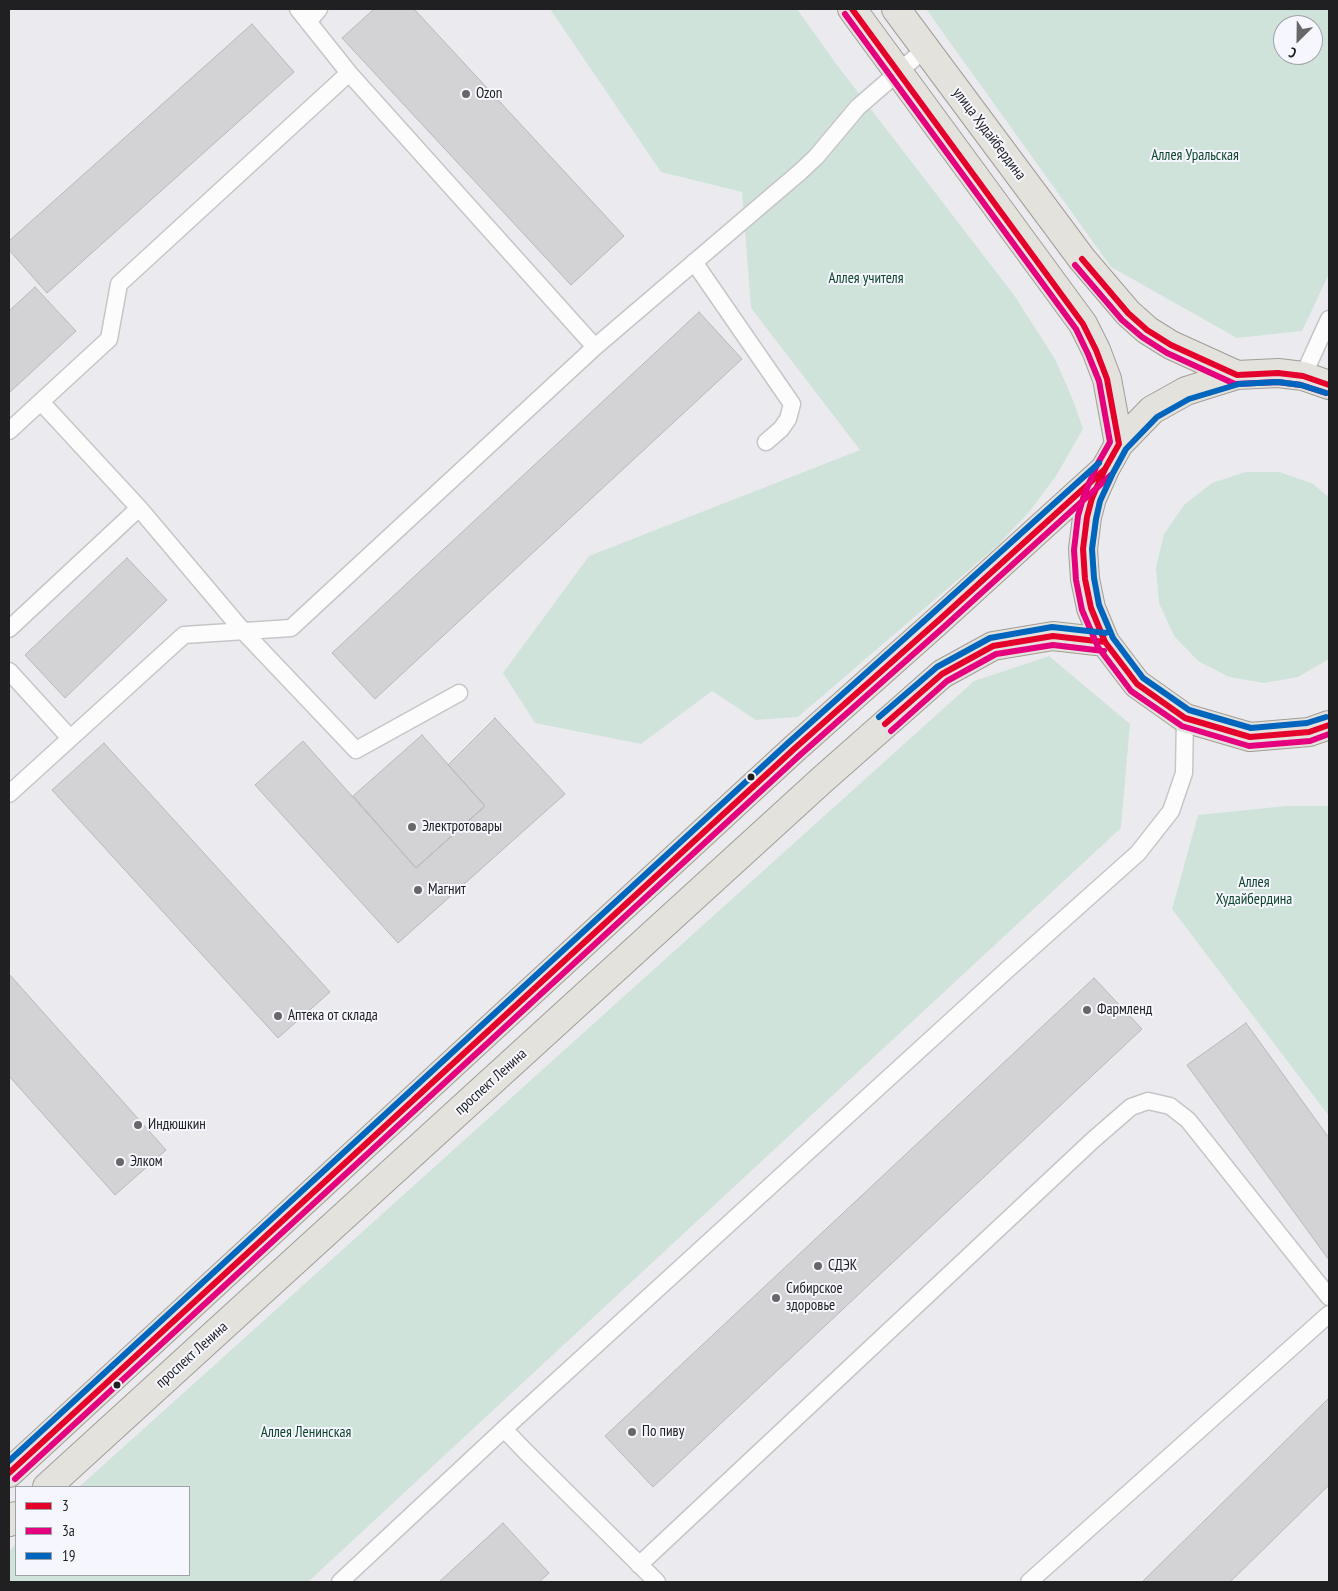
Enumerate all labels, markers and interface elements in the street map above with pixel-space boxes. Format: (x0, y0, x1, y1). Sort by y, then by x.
north arrow (1273, 15, 1323, 65)
text: С (1286, 43, 1299, 62)
street label: улица Худайбердина (949, 84, 1029, 184)
place label: Ozon (476, 85, 502, 103)
marker: Ozon (460, 88, 472, 100)
park label: Аллея Уральская (1151, 147, 1239, 165)
park label: Аллея учителя (828, 270, 904, 288)
unlabelled marker (746, 772, 756, 782)
place label: Электротовары (422, 818, 502, 836)
marker: Электротовары (406, 821, 418, 833)
park label: Аллея Худайбердина (1216, 874, 1292, 909)
place label: Магнит (428, 881, 466, 899)
marker: Магнит (412, 884, 424, 896)
place label: Фармленд (1097, 1001, 1152, 1019)
marker: Фармленд (1081, 1004, 1093, 1016)
place label: Аптека от склада (288, 1007, 378, 1025)
marker: Аптека от склада (272, 1010, 284, 1022)
street label: проспект Ленина (451, 1045, 531, 1119)
place label: Индюшкин (148, 1116, 206, 1134)
marker: Индюшкин (132, 1119, 144, 1131)
place label: Элком (130, 1153, 163, 1171)
marker: Элком (114, 1156, 126, 1168)
place label: СДЭК (828, 1257, 857, 1275)
marker: СДЭК (812, 1260, 824, 1272)
place label: Сибирское здоровье (786, 1280, 843, 1315)
marker: Сибирское здоровье (770, 1292, 782, 1304)
street label: проспект Ленина (152, 1318, 232, 1392)
unlabelled marker (112, 1380, 122, 1390)
place label: По пиву (642, 1423, 684, 1441)
park label: Аллея Ленинская (261, 1424, 351, 1442)
marker: По пиву (626, 1426, 638, 1438)
legend (15, 1486, 190, 1576)
text: 3 (62, 1496, 69, 1515)
text: 3а (62, 1521, 75, 1540)
text: 19 (62, 1546, 76, 1565)

